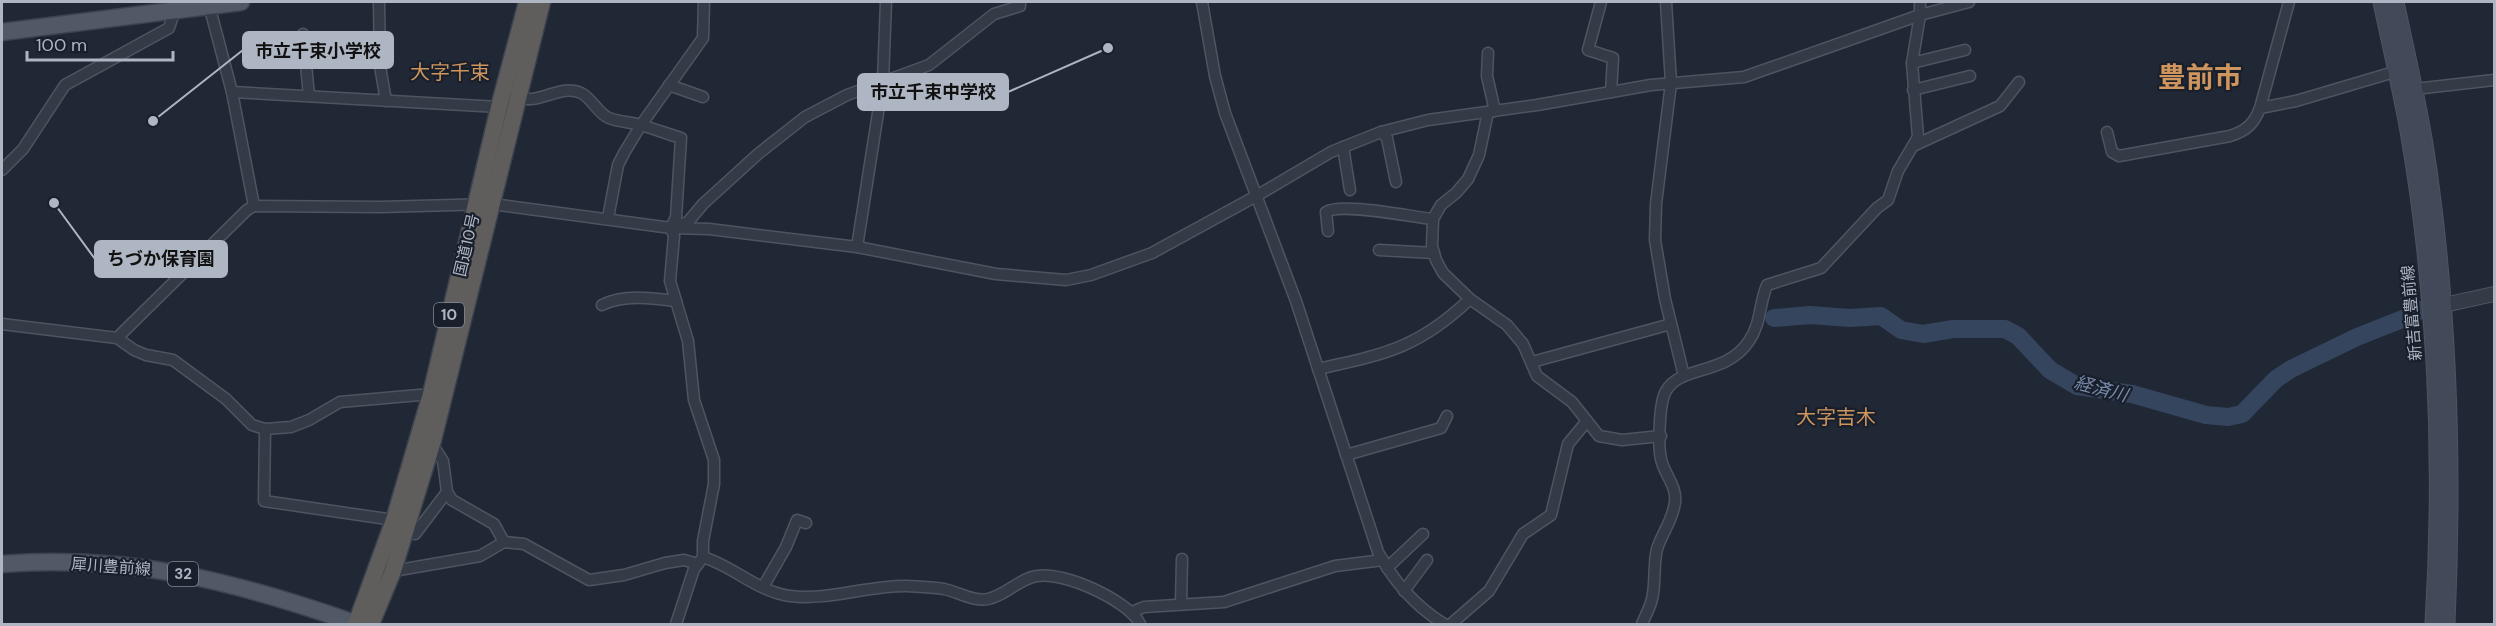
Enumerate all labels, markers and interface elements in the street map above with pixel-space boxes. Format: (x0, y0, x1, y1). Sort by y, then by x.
scale bar (27, 24, 172, 62)
callout: 市立千束小学校 (243, 32, 393, 68)
text: 100 m (36, 33, 87, 57)
text: 市立千束小学校 (255, 39, 381, 63)
district label: 大字千束 (410, 59, 490, 85)
district label: 豊前市 (2158, 59, 2242, 96)
callout: 市立千束中学校 (858, 74, 1008, 110)
text: 市立千束中学校 (870, 80, 996, 104)
street label: 国道10号 (449, 212, 484, 279)
callout: ちづか保育園 (95, 241, 227, 277)
text: ちづか保育園 (107, 247, 215, 271)
street label: 新吉富豊前線 (2397, 264, 2426, 362)
road number: 10 (434, 303, 464, 327)
water label: 経済川 (2072, 370, 2132, 408)
district label: 大字吉木 (1796, 404, 1876, 430)
street label: 犀川豊前線 (70, 553, 152, 580)
road number: 32 (168, 562, 198, 586)

